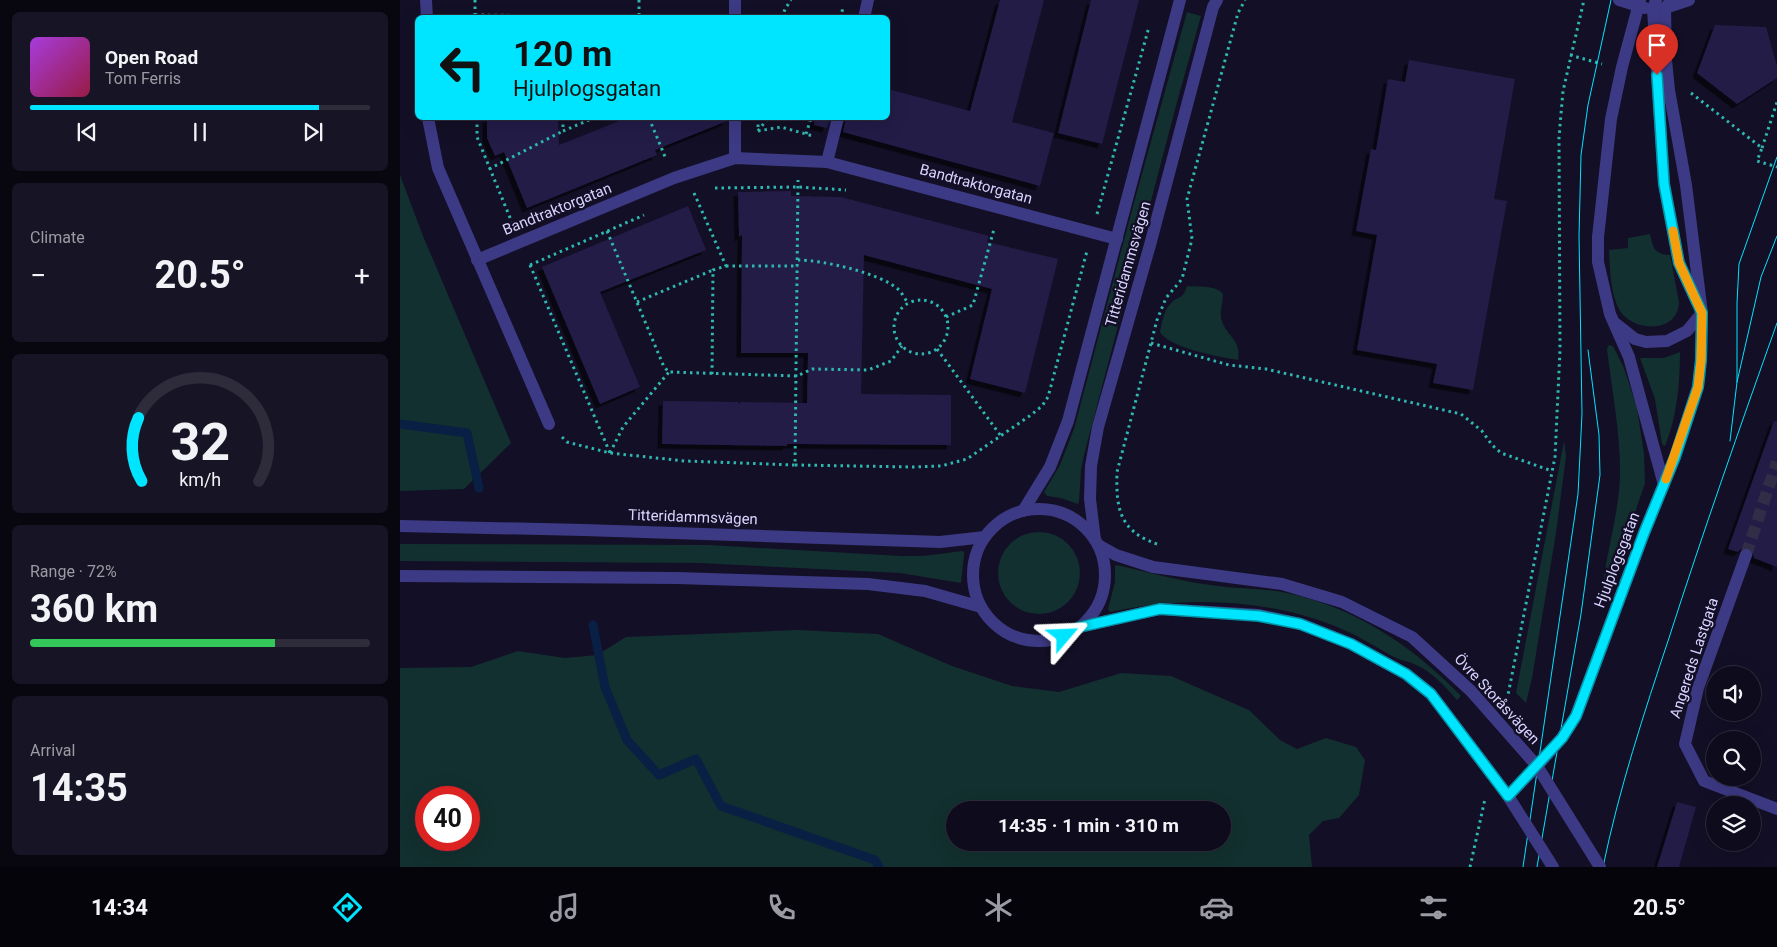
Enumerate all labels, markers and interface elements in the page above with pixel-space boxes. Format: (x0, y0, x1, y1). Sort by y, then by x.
pin (1636, 24, 1678, 75)
icon: arrive (1643, 31, 1671, 59)
text: 120 m (513, 34, 612, 75)
icon: left (430, 35, 495, 100)
text: Open Road (105, 46, 198, 69)
text: Tom Ferris (105, 69, 181, 88)
text: Hjulplogsgatan (513, 76, 661, 101)
icon: previous (73, 118, 101, 146)
icon: pause (186, 118, 214, 146)
icon: next (299, 118, 327, 146)
street label: Bandtraktorgatan (918, 160, 1034, 208)
street label: Bandtraktorgatan (500, 179, 614, 239)
street label: Titteridammsvägen (1101, 199, 1155, 329)
text: Climate (30, 228, 85, 247)
text: 20.5° (154, 253, 246, 297)
text: − (30, 259, 46, 292)
text: + (354, 259, 370, 292)
text: 32 (170, 412, 230, 473)
text: km/h (179, 469, 221, 490)
street label: Titteridammsvägen (628, 506, 758, 528)
street label: Hjulplogsgatan (1591, 510, 1643, 610)
text: Range · 72% (30, 562, 117, 581)
text: 360 km (30, 587, 158, 631)
street label: Angereds Lastgata (1666, 595, 1722, 721)
position arrow (1037, 609, 1089, 661)
street label: Övre Storåsvägen (1450, 650, 1544, 748)
map controls (1706, 666, 1761, 851)
button: sound (1706, 666, 1761, 721)
button: search (1706, 731, 1761, 786)
text: Arrival (30, 741, 75, 760)
text: 14:35 (30, 766, 128, 810)
speed limit sign: 40 (415, 786, 480, 851)
button: layers (1706, 796, 1761, 851)
text: 14:35 · 1 min · 310 m (998, 814, 1179, 837)
icon: directions (330, 890, 365, 925)
icon: music (547, 890, 582, 925)
icon: phone (764, 890, 799, 925)
icon: climate (981, 890, 1016, 925)
icon: car (1199, 890, 1234, 925)
icon: filters (1416, 890, 1451, 925)
text: 14:34 (91, 895, 148, 920)
text: 20.5° (1633, 895, 1686, 920)

